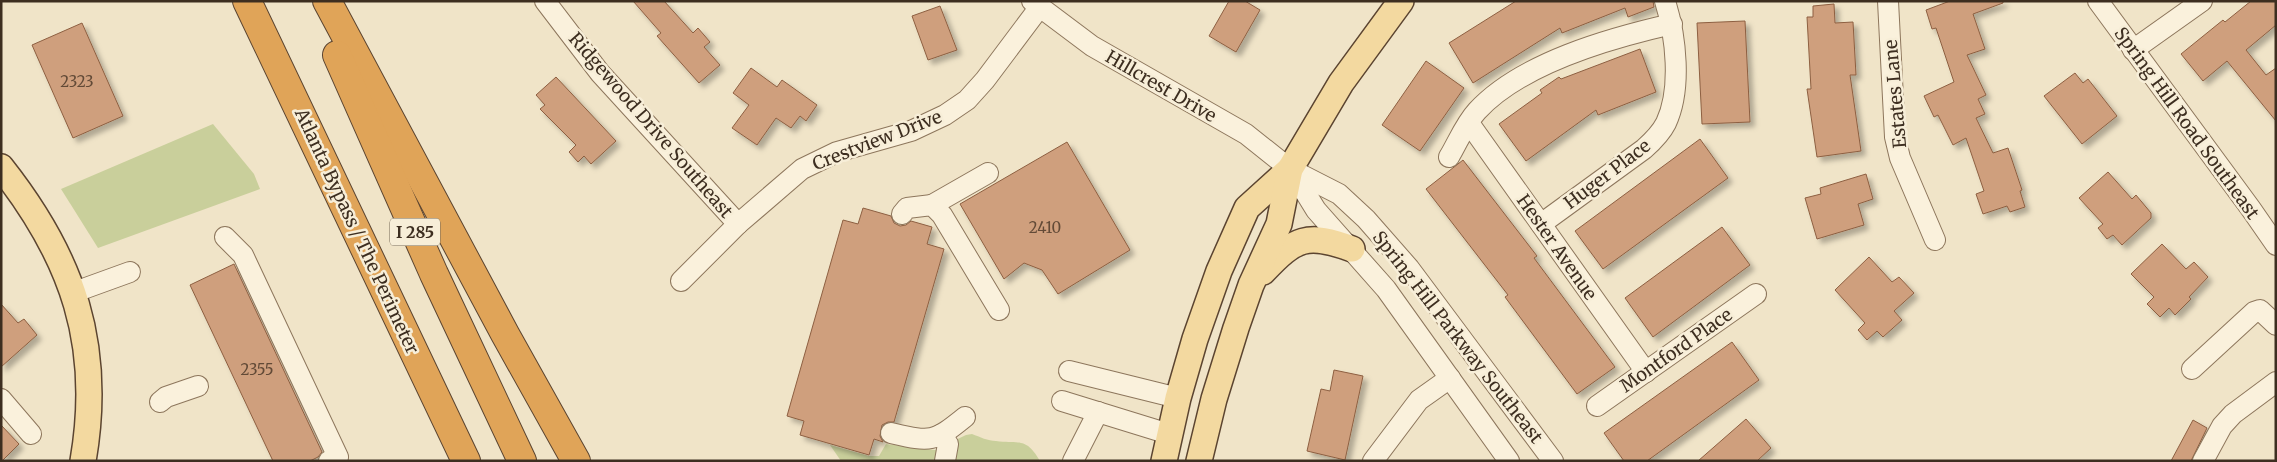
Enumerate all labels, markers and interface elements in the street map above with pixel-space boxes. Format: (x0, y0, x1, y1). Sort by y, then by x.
street label: Spring Hill Road Southeast (2109, 22, 2265, 224)
street label: Ridgewood Drive Southeast (564, 27, 738, 223)
street label: Estates Lane (1879, 39, 1911, 149)
street label: Hillcrest Drive (1101, 45, 1221, 127)
house number: 2323 (60, 72, 94, 91)
street label: Atlanta Bypass / The Perimeter (289, 104, 424, 357)
street label: Crestview Drive (809, 105, 945, 175)
street label: Huger Place (1559, 134, 1655, 214)
street label: Hester Avenue (1512, 190, 1602, 304)
road number: I 285 (390, 218, 440, 246)
house number: 2410 (1029, 218, 1061, 237)
street label: Spring Hill Parkway Southeast (1368, 226, 1548, 448)
street label: Montford Place (1615, 303, 1737, 397)
house number: 2355 (241, 360, 273, 379)

